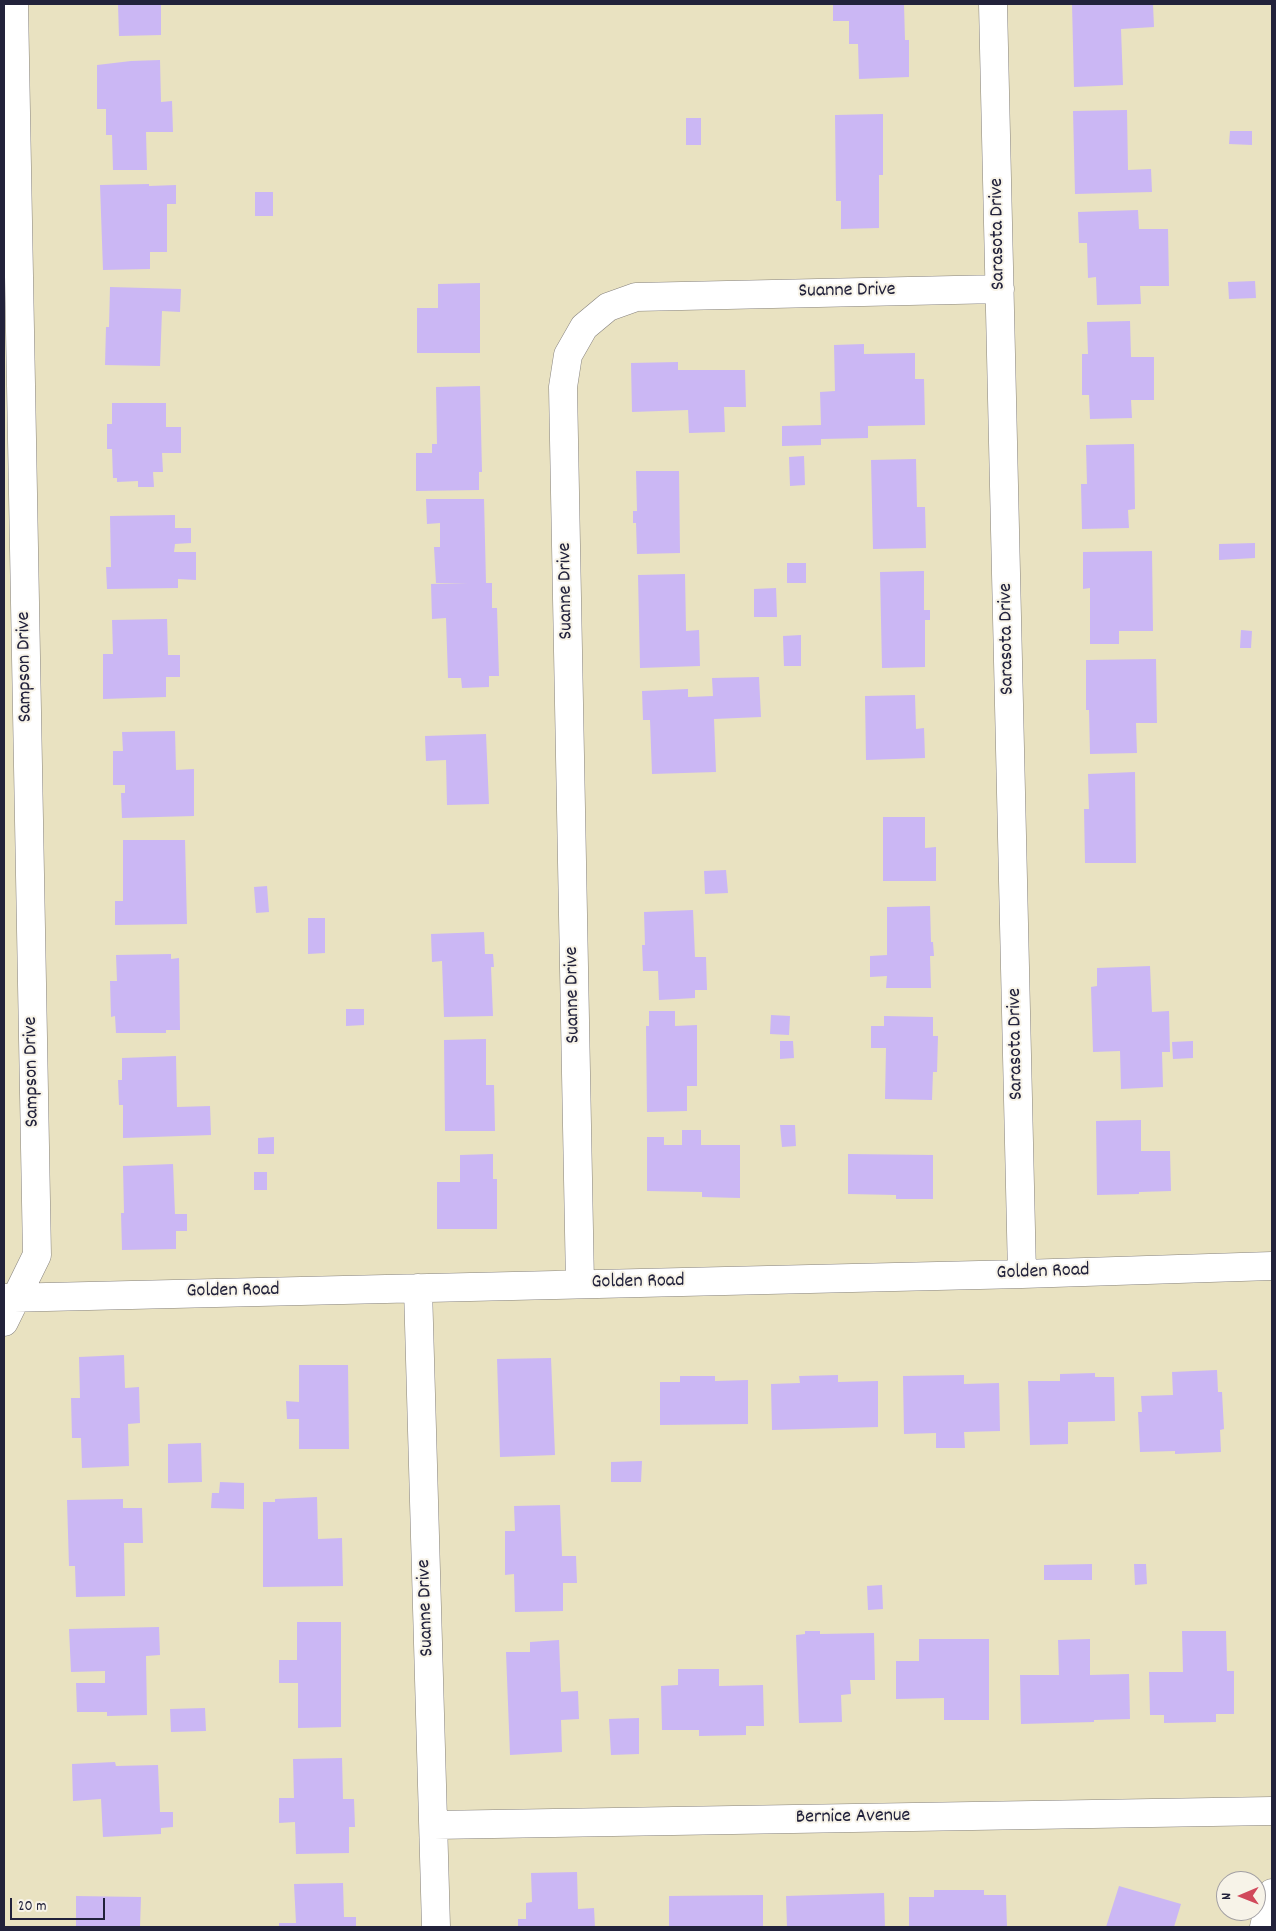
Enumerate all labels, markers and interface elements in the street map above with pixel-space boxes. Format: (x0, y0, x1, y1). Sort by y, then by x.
street label: Sarasota Drive (986, 178, 1012, 290)
street label: Suanne Drive (798, 279, 896, 305)
street label: Suanne Drive (554, 542, 580, 640)
street label: Sarasota Drive (995, 583, 1021, 695)
street label: Sampson Drive (13, 611, 39, 723)
street label: Suanne Drive (561, 946, 587, 1044)
street label: Sarasota Drive (1004, 988, 1030, 1100)
street label: Sampson Drive (20, 1016, 46, 1128)
street label: Golden Road (996, 1259, 1090, 1287)
street label: Golden Road (591, 1270, 685, 1296)
street label: Golden Road (186, 1279, 280, 1305)
street label: Suanne Drive (413, 1559, 441, 1657)
street label: Bernice Avenue (795, 1805, 911, 1831)
north arrow (1216, 1871, 1266, 1921)
scale bar (12, 1888, 108, 1920)
text: N (1217, 1893, 1237, 1900)
text: 20 m (18, 1896, 46, 1918)

